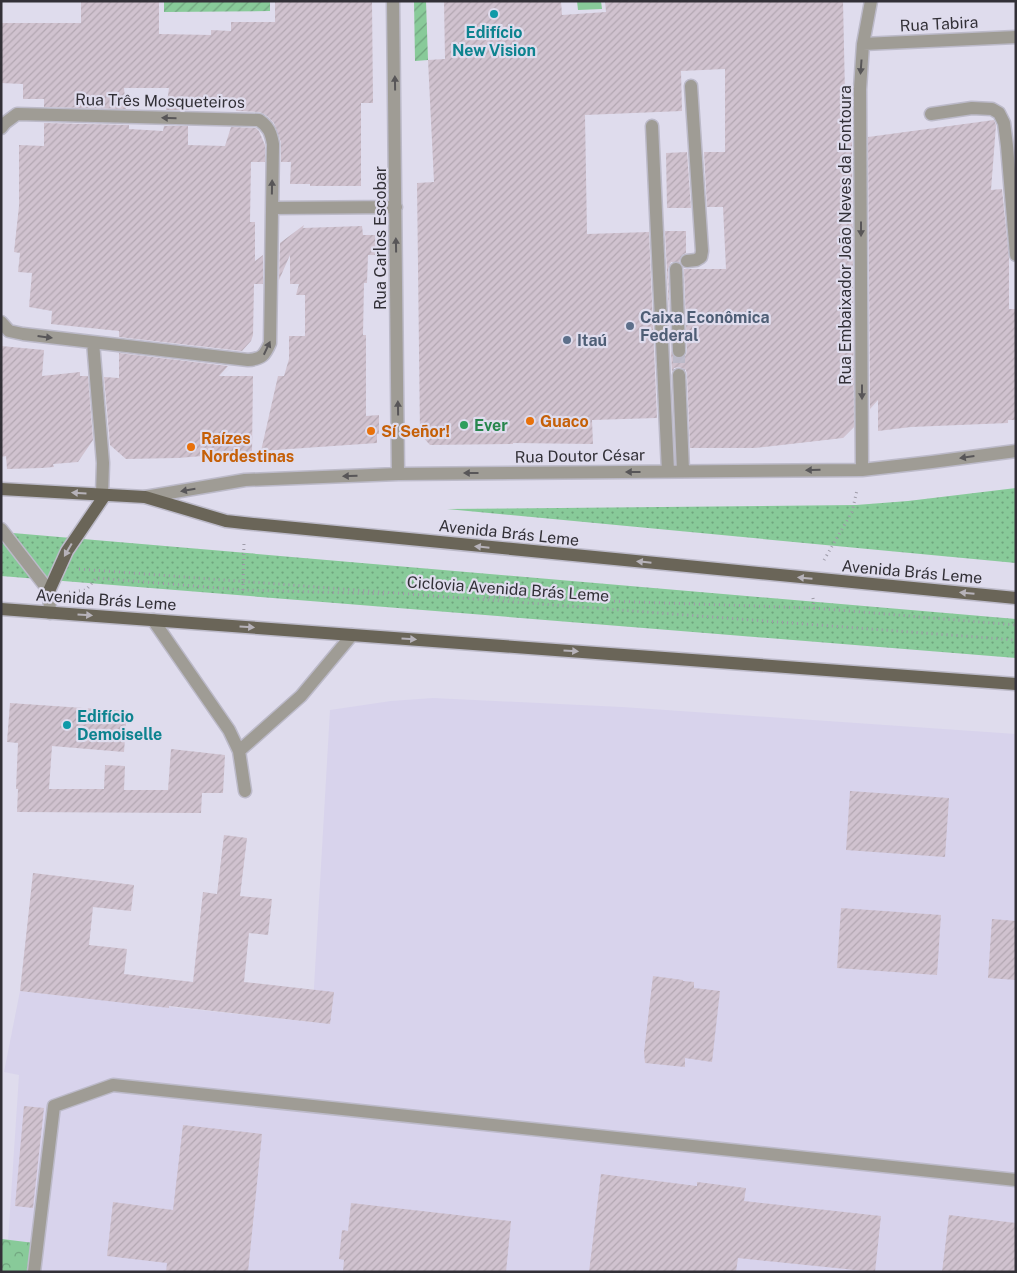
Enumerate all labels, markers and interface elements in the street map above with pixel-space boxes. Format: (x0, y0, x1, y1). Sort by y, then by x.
marker: Edifício New Vision (488, 8, 500, 20)
street label: Rua Tabira (899, 12, 979, 36)
place label: Edifício New Vision (452, 23, 536, 60)
one-way arrow (857, 59, 865, 75)
one-way arrow (391, 74, 399, 90)
street label: Rua Embaixador João Neves da Fontoura (836, 85, 855, 385)
street label: Rua Três Mosqueteiros (75, 90, 245, 112)
one-way arrow (161, 114, 177, 122)
street label: Rua Carlos Escobar (371, 166, 390, 310)
one-way arrow (269, 179, 277, 195)
one-way arrow (857, 221, 865, 237)
one-way arrow (392, 237, 400, 253)
place label: Caixa Econômica Federal (640, 308, 769, 345)
marker: Caixa Econômica Federal (624, 320, 636, 332)
place label: Itaú (577, 331, 607, 350)
one-way arrow (38, 333, 54, 341)
marker: Itaú (561, 334, 573, 346)
one-way arrow (262, 341, 271, 356)
one-way arrow (858, 384, 866, 400)
one-way arrow (394, 399, 402, 415)
place label: Guaco (540, 412, 589, 431)
marker: Guaco (524, 415, 536, 427)
place label: Ever (474, 416, 508, 435)
marker: Ever (458, 419, 470, 431)
place label: Sí Señor! (381, 422, 450, 441)
marker: Sí Señor! (365, 425, 377, 437)
place label: Raízes Nordestinas (201, 429, 294, 466)
marker: Raízes Nordestinas (185, 441, 197, 453)
street label: Rua Doutor César (515, 445, 645, 467)
one-way arrow (959, 454, 975, 462)
one-way arrow (805, 466, 821, 474)
one-way arrow (625, 468, 641, 476)
one-way arrow (463, 469, 479, 477)
one-way arrow (342, 472, 358, 480)
one-way arrow (180, 486, 196, 494)
one-way arrow (71, 489, 87, 497)
street label: Avenida Brás Leme (438, 516, 580, 550)
one-way arrow (474, 542, 490, 550)
one-way arrow (63, 543, 72, 557)
street label: Avenida Brás Leme (841, 556, 983, 588)
one-way arrow (635, 558, 651, 566)
street label: Ciclovia Avenida Brás Leme (406, 572, 610, 606)
one-way arrow (797, 574, 813, 582)
street label: Avenida Brás Leme (35, 586, 177, 614)
one-way arrow (959, 589, 975, 597)
one-way arrow (77, 612, 93, 620)
one-way arrow (239, 623, 255, 631)
one-way arrow (401, 635, 417, 643)
one-way arrow (563, 647, 579, 655)
place label: Edifício Demoiselle (77, 707, 162, 744)
marker: Edifício Demoiselle (61, 719, 73, 731)

